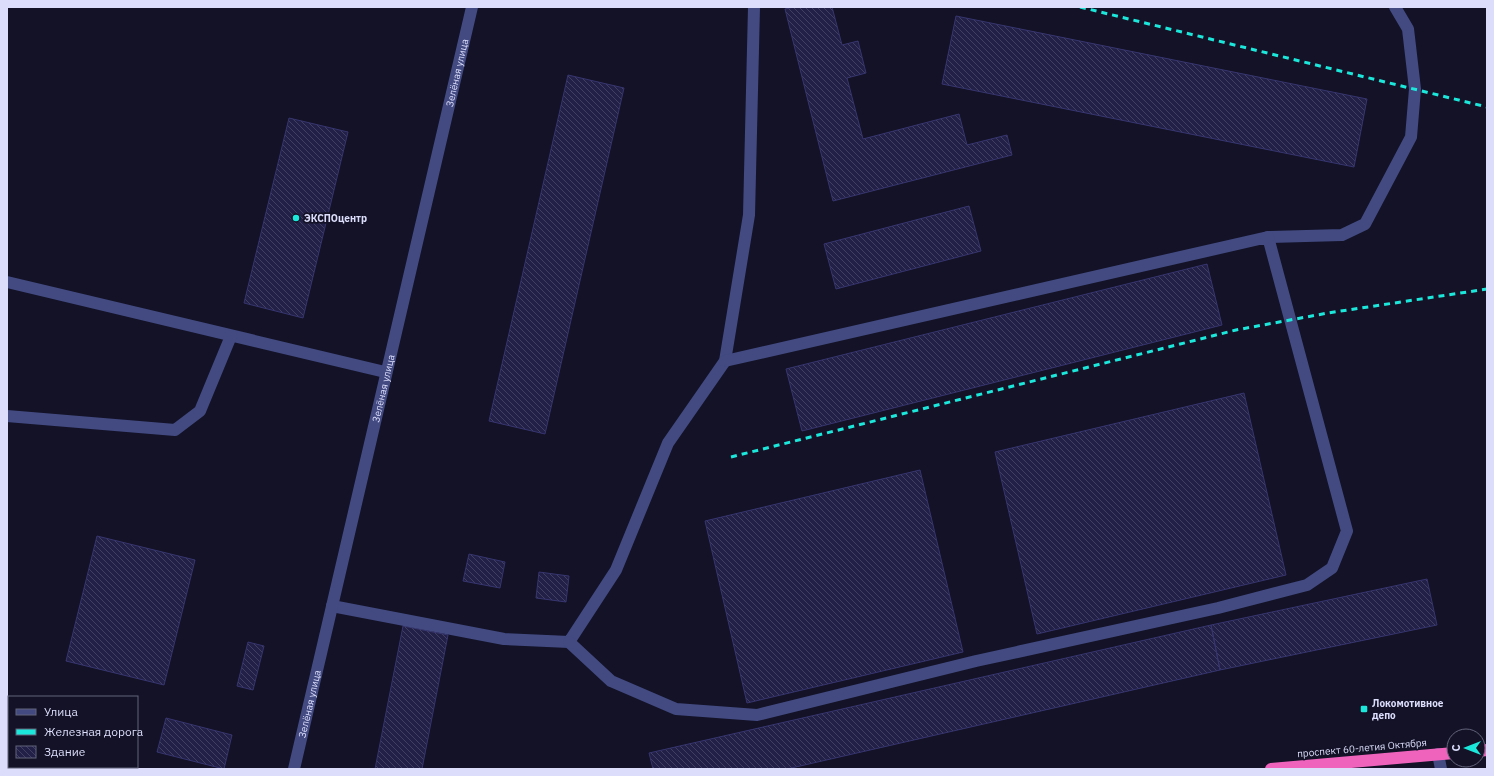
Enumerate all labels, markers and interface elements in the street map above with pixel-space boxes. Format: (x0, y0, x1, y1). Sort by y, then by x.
street label: Зелёная улица (442, 37, 471, 108)
place label: ЭКСПОцентр (304, 212, 367, 225)
marker: ЭКСПОцентр (291, 213, 301, 223)
street label: Зелёная улица (369, 352, 397, 423)
street label: Зелёная улица (295, 668, 324, 739)
legend (8, 696, 138, 768)
place label: Локомотивное депо (1372, 697, 1444, 722)
text: Улица (44, 704, 78, 719)
marker: Локомотивное депо (1359, 704, 1369, 714)
text: Железная дорога (44, 724, 144, 739)
north arrow (1446, 728, 1486, 768)
street label: проспект 60-летия Октября (1297, 736, 1427, 760)
text: Здание (44, 744, 86, 759)
text: С (1449, 744, 1463, 752)

